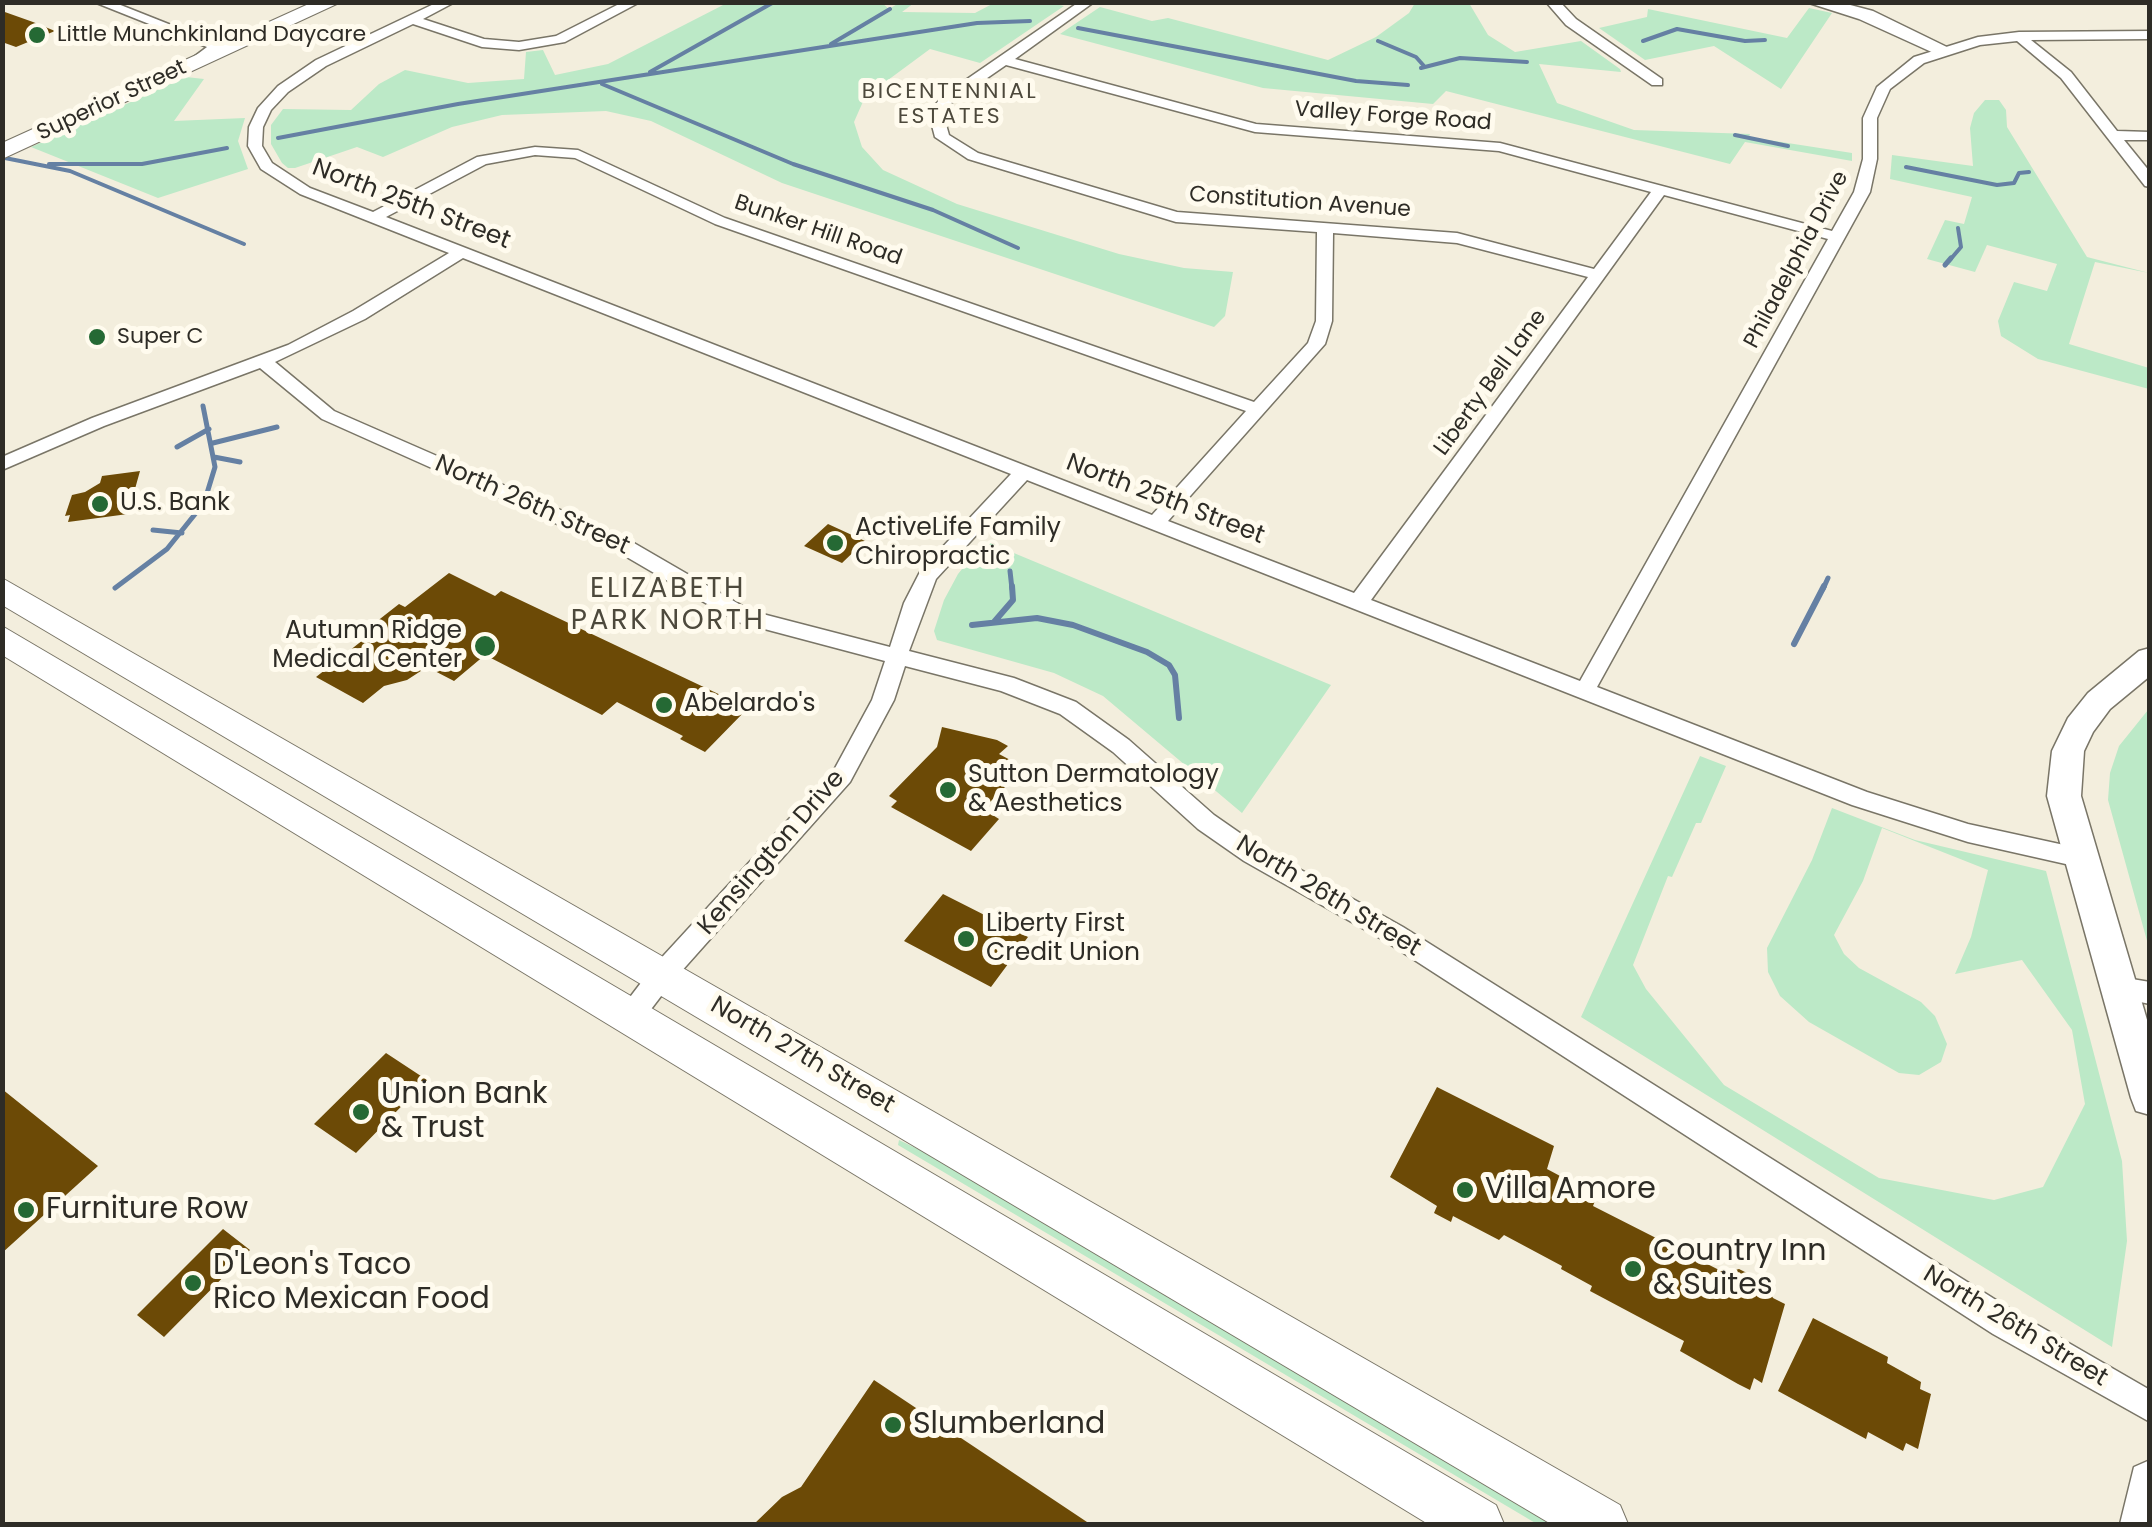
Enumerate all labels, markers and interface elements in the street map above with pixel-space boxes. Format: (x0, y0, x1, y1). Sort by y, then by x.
place label: Little Munchkinland Daycare (57, 22, 366, 48)
marker: Little Munchkinland Daycare (26, 24, 48, 46)
street label: Superior Street (33, 55, 191, 147)
district label: BICENTENNIAL ESTATES (862, 79, 1038, 130)
street label: Valley Forge Road (1294, 97, 1492, 137)
street label: North 25th Street (308, 153, 514, 257)
street label: Philadelphia Drive (1739, 167, 1855, 353)
street label: Constitution Avenue (1188, 182, 1412, 224)
street label: Bunker Hill Road (731, 190, 905, 272)
street label: Liberty Bell Lane (1429, 305, 1553, 461)
place label: Super C (117, 324, 204, 350)
marker: Super C (86, 326, 108, 348)
street label: North 25th Street (1062, 448, 1268, 552)
street label: North 26th Street (430, 450, 634, 562)
place label: U.S. Bank (120, 489, 230, 519)
marker: U.S. Bank (89, 493, 111, 515)
place label: ActiveLife Family Chiropractic (855, 514, 1061, 573)
marker: ActiveLife Family Chiropractic (824, 532, 846, 554)
district label: ELIZABETH PARK NORTH (571, 573, 765, 639)
place label: Autumn Ridge Medical Center (272, 617, 462, 676)
marker: Autumn Ridge Medical Center (472, 633, 498, 659)
place label: Abelardo's (684, 690, 816, 720)
marker: Abelardo's (653, 694, 675, 716)
place label: Sutton Dermatology & Aesthetics (968, 761, 1219, 820)
street label: Kensington Drive (692, 764, 852, 942)
marker: Sutton Dermatology & Aesthetics (937, 779, 959, 801)
street label: North 26th Street (1230, 830, 1426, 964)
place label: Liberty First Credit Union (986, 910, 1140, 969)
marker: Liberty First Credit Union (955, 928, 977, 950)
street label: North 27th Street (705, 991, 899, 1121)
place label: Union Bank & Trust (381, 1077, 548, 1148)
marker: Union Bank & Trust (350, 1101, 372, 1123)
place label: Villa Amore (1485, 1172, 1656, 1208)
marker: Villa Amore (1454, 1179, 1476, 1201)
place label: Furniture Row (46, 1192, 248, 1228)
marker: Furniture Row (15, 1199, 37, 1221)
place label: Country Inn & Suites (1653, 1234, 1827, 1304)
place label: D'Leon's Taco Rico Mexican Food (213, 1248, 490, 1318)
marker: Country Inn & Suites (1622, 1258, 1644, 1280)
street label: North 26th Street (1917, 1260, 2113, 1394)
marker: D'Leon's Taco Rico Mexican Food (182, 1272, 204, 1294)
place label: Slumberland (913, 1407, 1105, 1443)
marker: Slumberland (882, 1414, 904, 1436)

